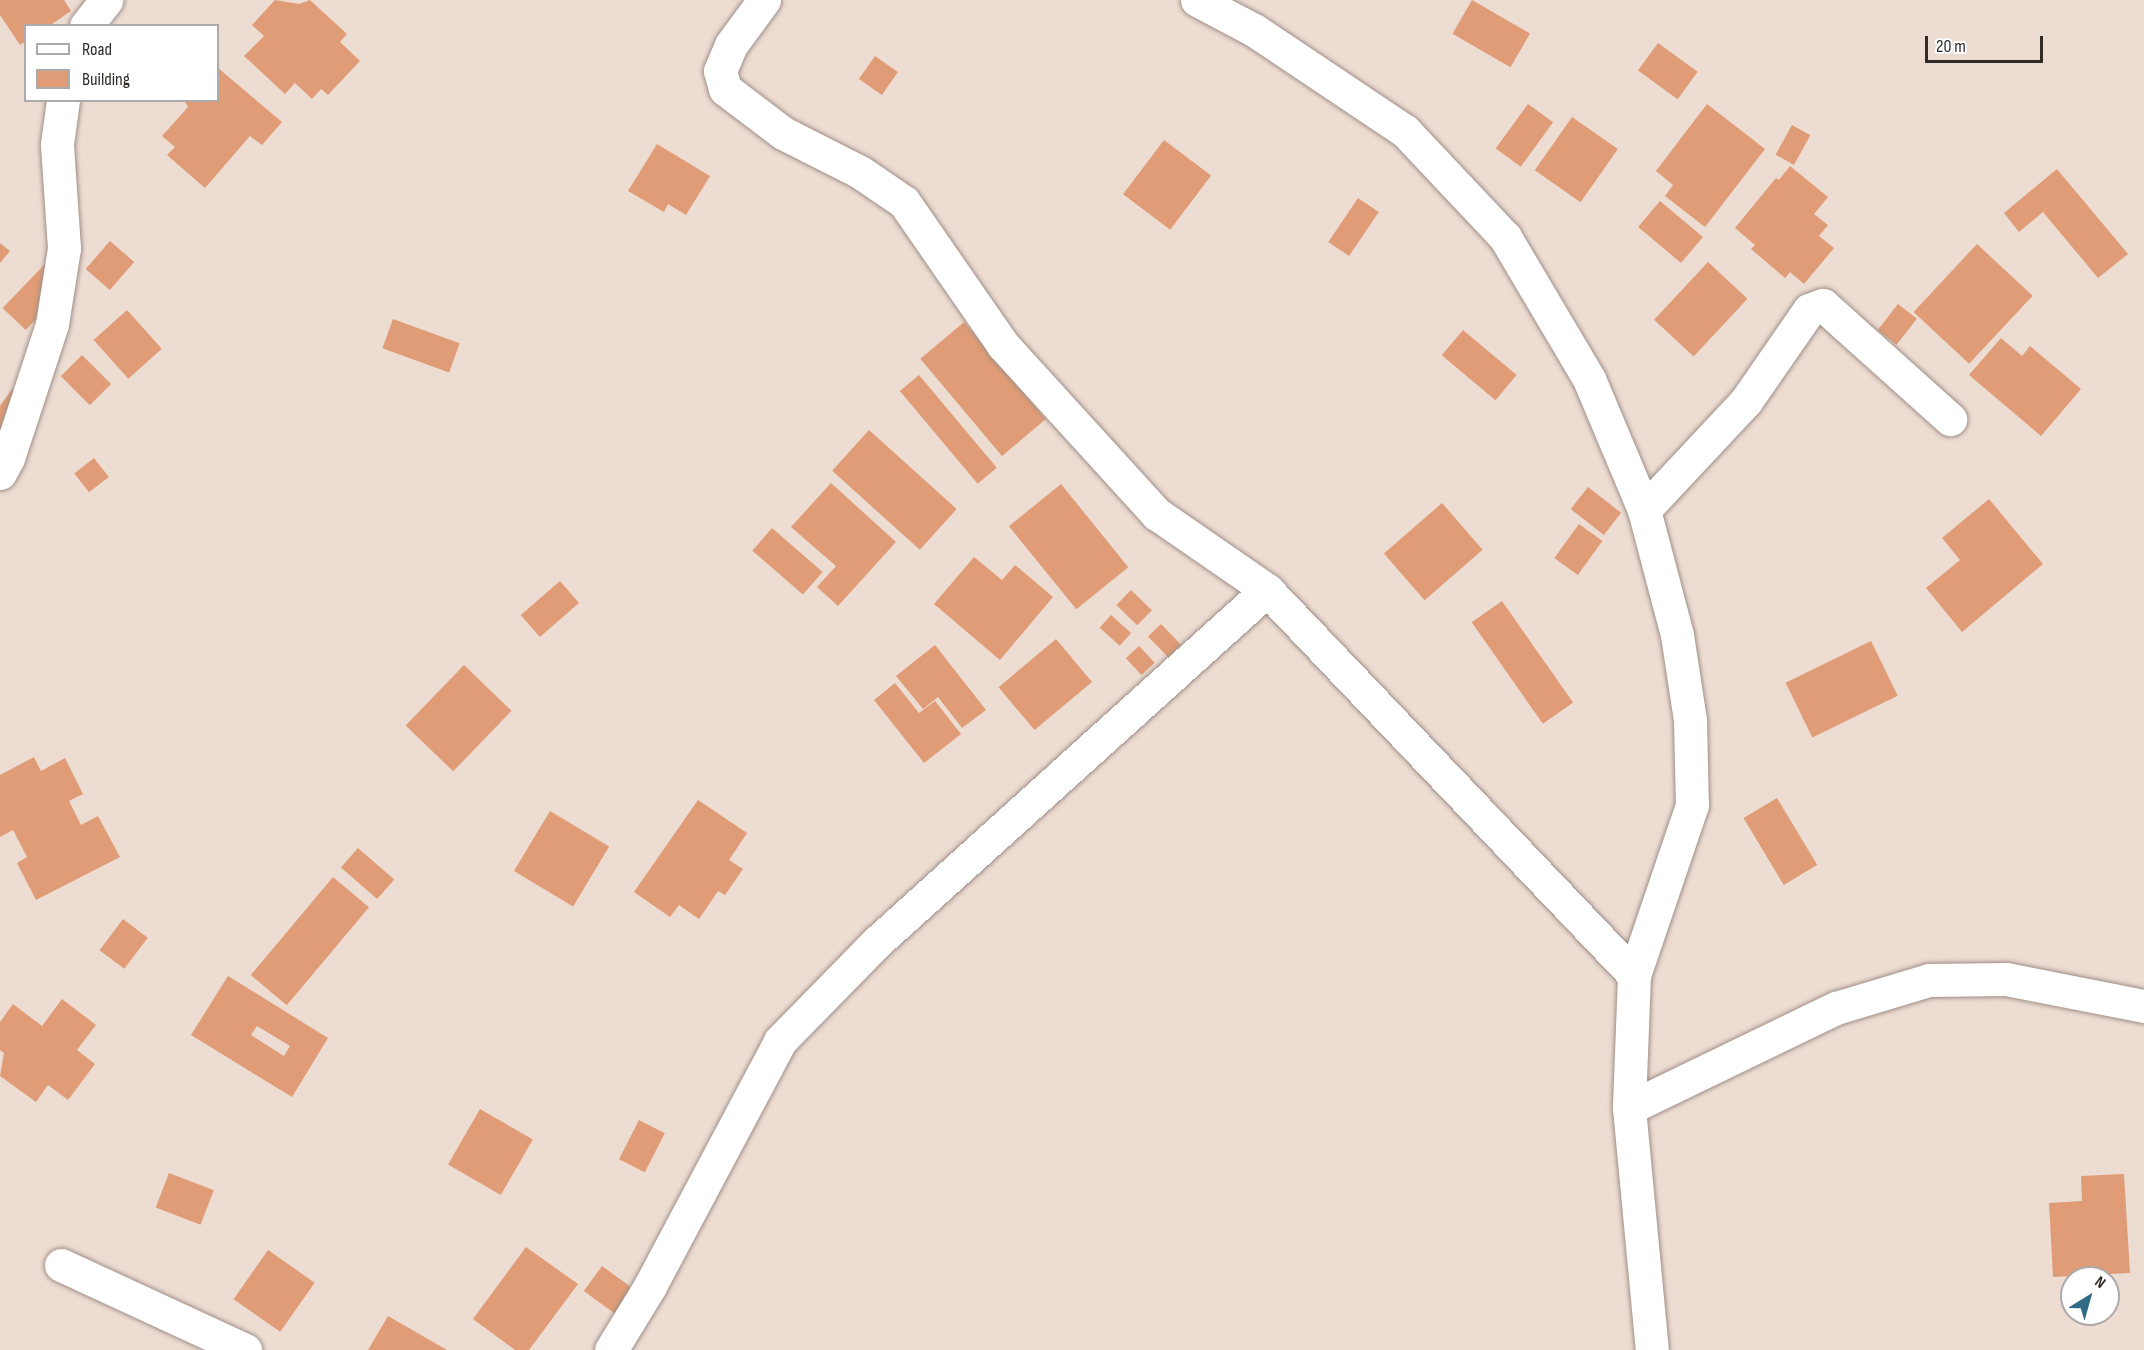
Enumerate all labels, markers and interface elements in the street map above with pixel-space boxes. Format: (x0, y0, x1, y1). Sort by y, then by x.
legend (24, 24, 219, 102)
scale bar (1928, 24, 2046, 62)
text: 20 m (1936, 36, 1966, 57)
text: Road (82, 39, 112, 60)
text: Building (82, 69, 130, 90)
north arrow (2060, 1266, 2120, 1326)
text: N (2091, 1273, 2109, 1293)

